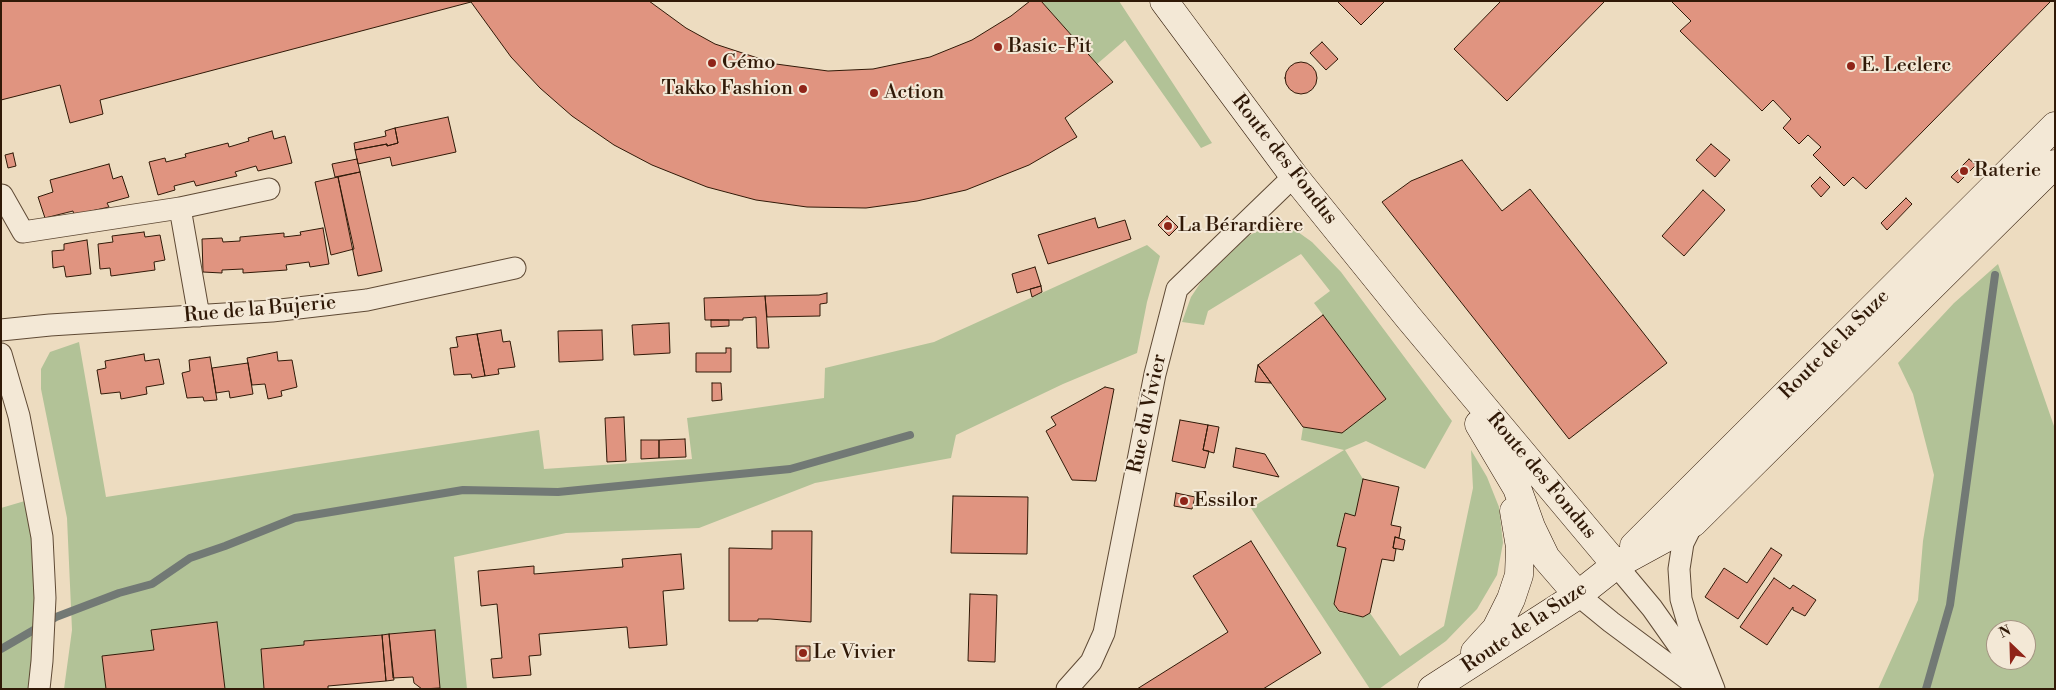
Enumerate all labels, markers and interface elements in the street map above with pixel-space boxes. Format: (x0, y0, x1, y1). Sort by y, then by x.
place label: Basic-Fit (1008, 35, 1092, 59)
marker: Basic-Fit (992, 41, 1004, 53)
place label: Gémo (722, 51, 776, 75)
place label: E. Leclerc (1861, 54, 1951, 78)
marker: Gémo (706, 57, 718, 69)
marker: E. Leclerc (1845, 60, 1857, 72)
place label: Takko Fashion (662, 77, 793, 101)
place label: Action (884, 81, 944, 105)
marker: Takko Fashion (797, 83, 809, 95)
marker: Action (868, 87, 880, 99)
street label: Route des Fondus (1226, 90, 1342, 230)
place label: Raterie (1974, 159, 2041, 183)
marker: Raterie (1958, 165, 1970, 177)
place label: La Bérardière (1178, 214, 1303, 238)
marker: La Bérardière (1162, 220, 1174, 232)
street label: Route de la Suze (1775, 285, 1895, 405)
street label: Rue de la Bujerie (183, 291, 337, 329)
street label: Rue du Vivier (1124, 352, 1172, 476)
street label: Route des Fondus (1481, 408, 1601, 544)
place label: Essilor (1194, 489, 1258, 513)
marker: Essilor (1178, 495, 1190, 507)
street label: Route de la Suze (1458, 577, 1592, 679)
north arrow (1986, 620, 2036, 670)
text: N (1997, 622, 2014, 643)
place label: Le Vivier (813, 641, 896, 665)
marker: Le Vivier (797, 647, 809, 659)

